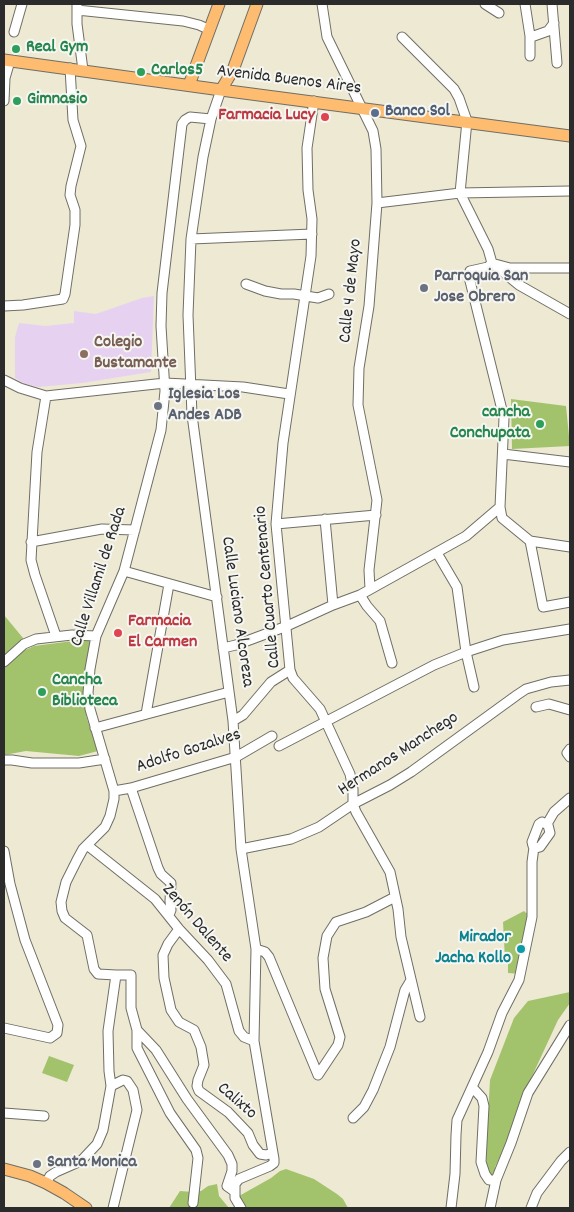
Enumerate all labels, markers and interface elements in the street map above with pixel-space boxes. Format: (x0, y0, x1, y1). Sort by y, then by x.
place label: Real Gym (26, 38, 88, 60)
marker: Real Gym (10, 43, 22, 55)
place label: Carlos5 (151, 61, 203, 83)
street label: Avenida Buenos Aires (216, 61, 362, 101)
marker: Carlos5 (135, 66, 147, 78)
place label: Gimnasio (27, 90, 87, 112)
marker: Gimnasio (11, 95, 23, 107)
place label: Banco Sol (385, 102, 450, 124)
place label: Farmacia Lucy (218, 106, 315, 128)
marker: Banco Sol (369, 107, 381, 119)
marker: Farmacia Lucy (319, 111, 331, 123)
street label: Calle 4 de Mayo (336, 238, 368, 344)
place label: Parroquia San Jose Obrero (434, 267, 528, 310)
marker: Parroquia San Jose Obrero (418, 282, 430, 294)
place label: Colegio Bustamante (94, 333, 177, 376)
marker: Colegio Bustamante (78, 348, 90, 360)
place label: Iglesia Los Andes ADB (168, 385, 242, 428)
marker: Iglesia Los Andes ADB (152, 400, 164, 412)
place label: cancha Conchupata (450, 403, 530, 446)
marker: cancha Conchupata (534, 418, 546, 430)
street label: Calle Villamil de Rada (67, 504, 133, 650)
street label: Calle Cuarto Centenario (251, 505, 287, 669)
street label: Calle Luciano Alcoreza (215, 535, 257, 689)
place label: Farmacia El Carmen (128, 612, 197, 654)
marker: Farmacia El Carmen (112, 627, 124, 639)
place label: Cancha Biblioteca (52, 671, 117, 714)
marker: Cancha Biblioteca (36, 686, 48, 698)
street label: Hermanos Manchego (335, 708, 463, 802)
street label: Adolfo Gozalves (134, 725, 244, 779)
street label: Zenón Dalente (156, 880, 236, 968)
place label: Mirador Jacha Kollo (435, 928, 511, 971)
marker: Mirador Jacha Kollo (515, 943, 527, 955)
street label: Calixto (211, 1079, 261, 1125)
place label: Santa Monica (47, 1153, 137, 1175)
marker: Santa Monica (31, 1158, 43, 1170)

